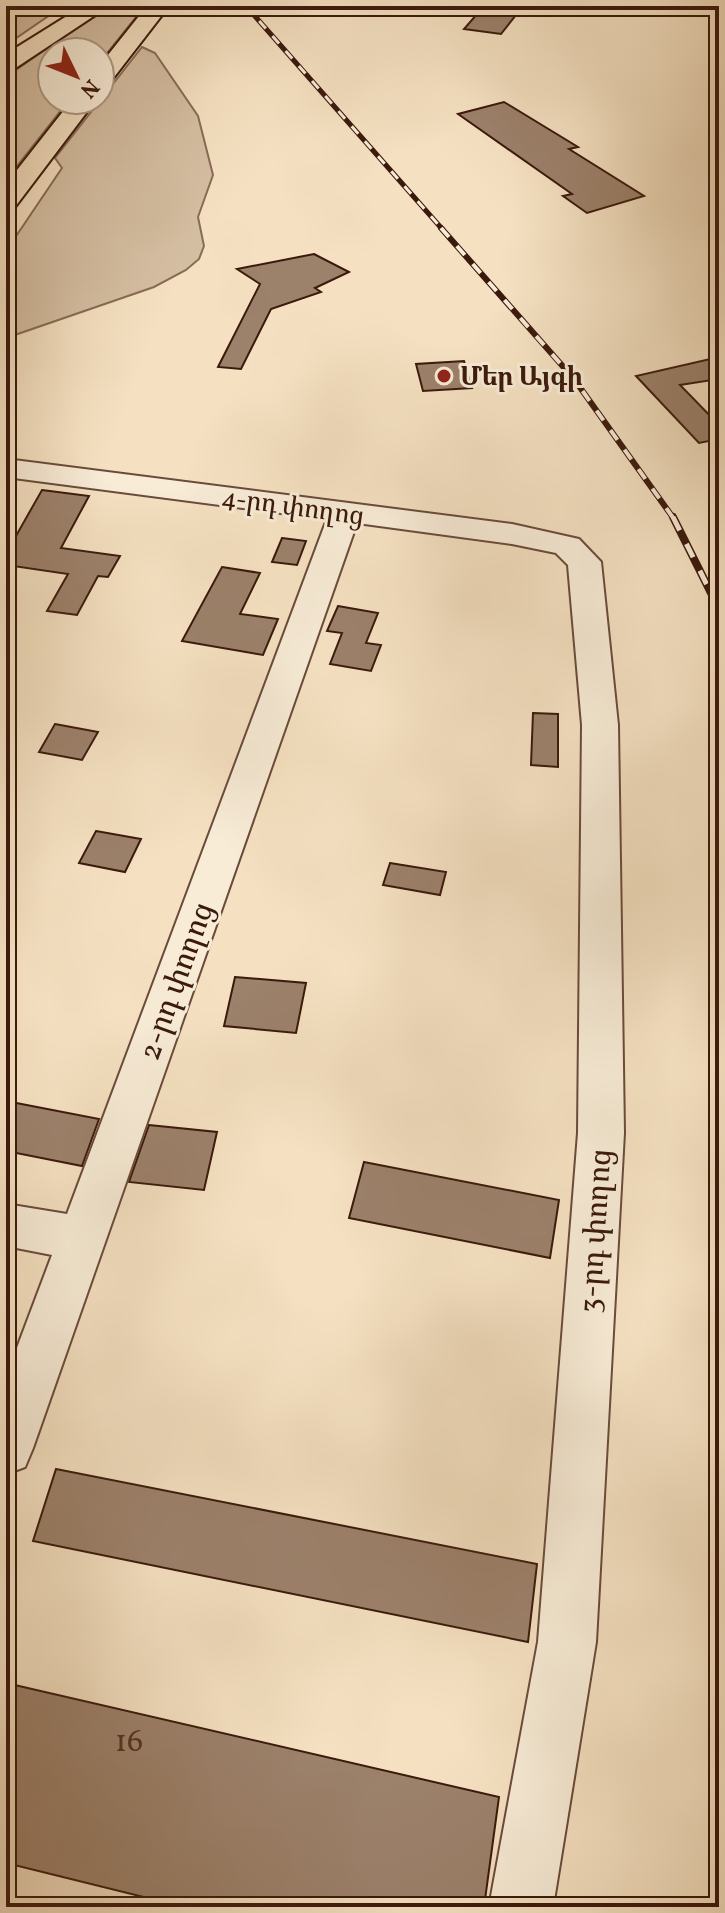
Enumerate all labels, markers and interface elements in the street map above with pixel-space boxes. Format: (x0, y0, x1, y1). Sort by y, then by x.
north arrow (36, 36, 116, 116)
text: N (72, 72, 106, 104)
place label: Մեր Այգի (460, 360, 583, 396)
marker: Մեր Այգի (435, 367, 453, 385)
street label: 4-րդ փողոց (219, 480, 366, 536)
street label: 2-րդ փողոց (130, 897, 226, 1066)
street label: 3-րդ փողոց (570, 1148, 624, 1315)
house number: 16 (115, 1721, 143, 1765)

